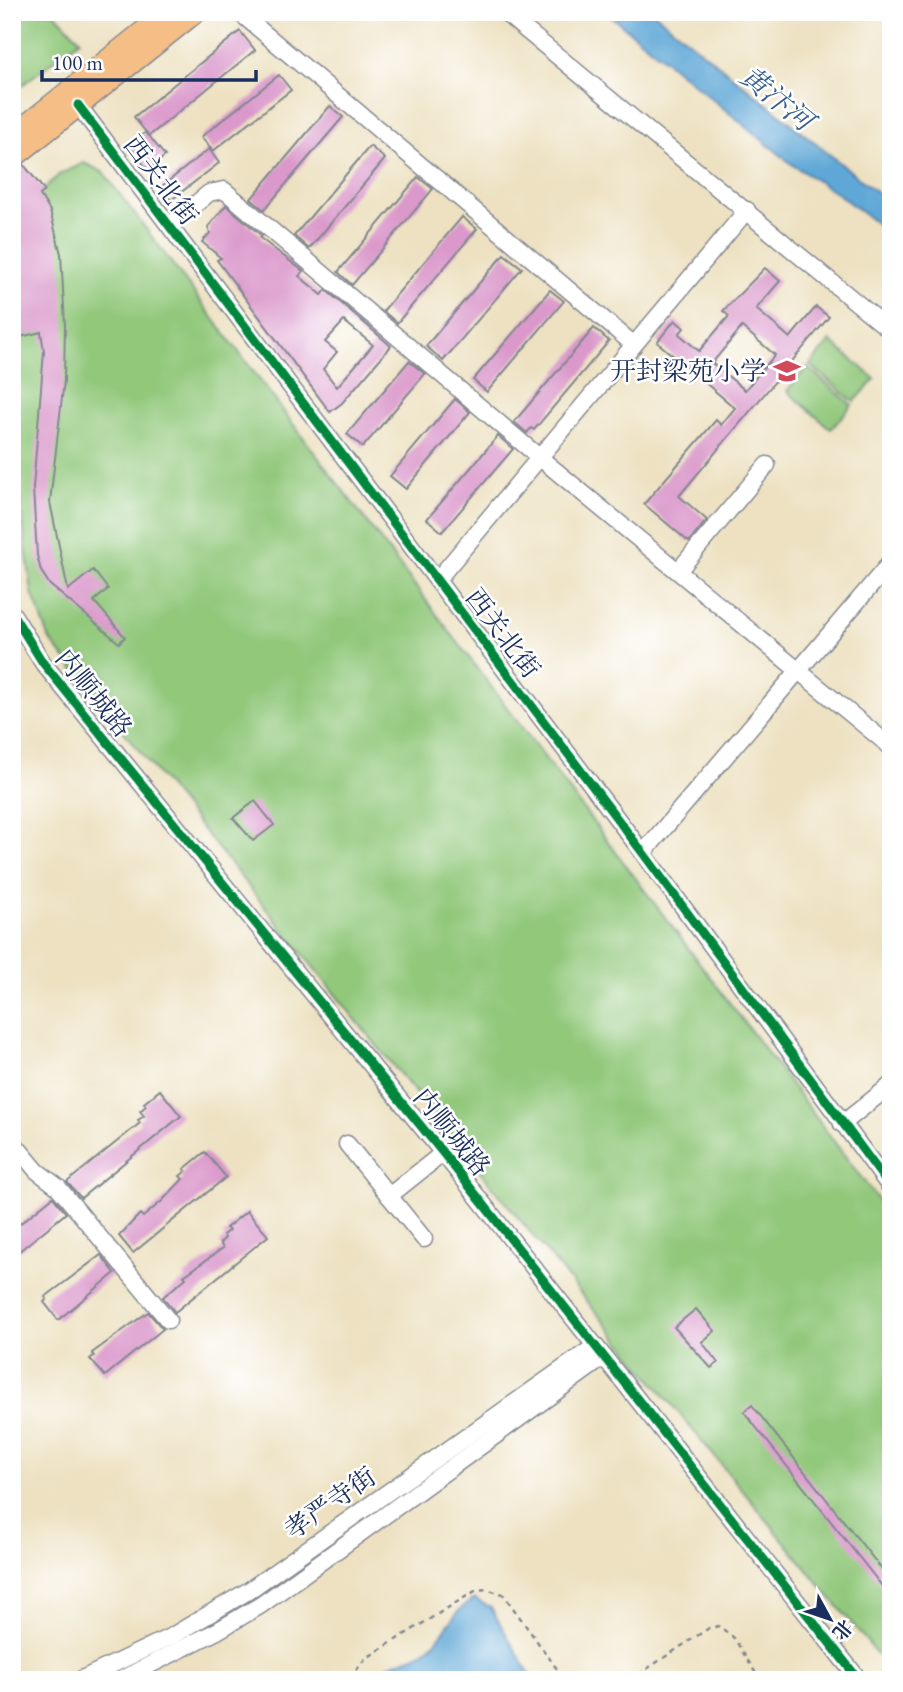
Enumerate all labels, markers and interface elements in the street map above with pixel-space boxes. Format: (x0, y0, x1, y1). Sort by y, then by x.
scale bar (42, 38, 256, 82)
text: 100 m (52, 49, 103, 76)
water label: 黄汴河 (733, 58, 825, 142)
street label: 西关北街 (116, 128, 206, 232)
place label: 开封梁苑小学 (610, 354, 766, 388)
school or university icon: 开封梁苑小学 (772, 356, 802, 386)
street label: 西关北街 (458, 581, 548, 685)
street label: 内顺城路 (48, 642, 140, 744)
street label: 内顺城路 (406, 1081, 498, 1183)
street label: 孝严寺街 (278, 1459, 382, 1547)
north arrow (794, 1584, 864, 1654)
text: 北 (827, 1614, 858, 1645)

